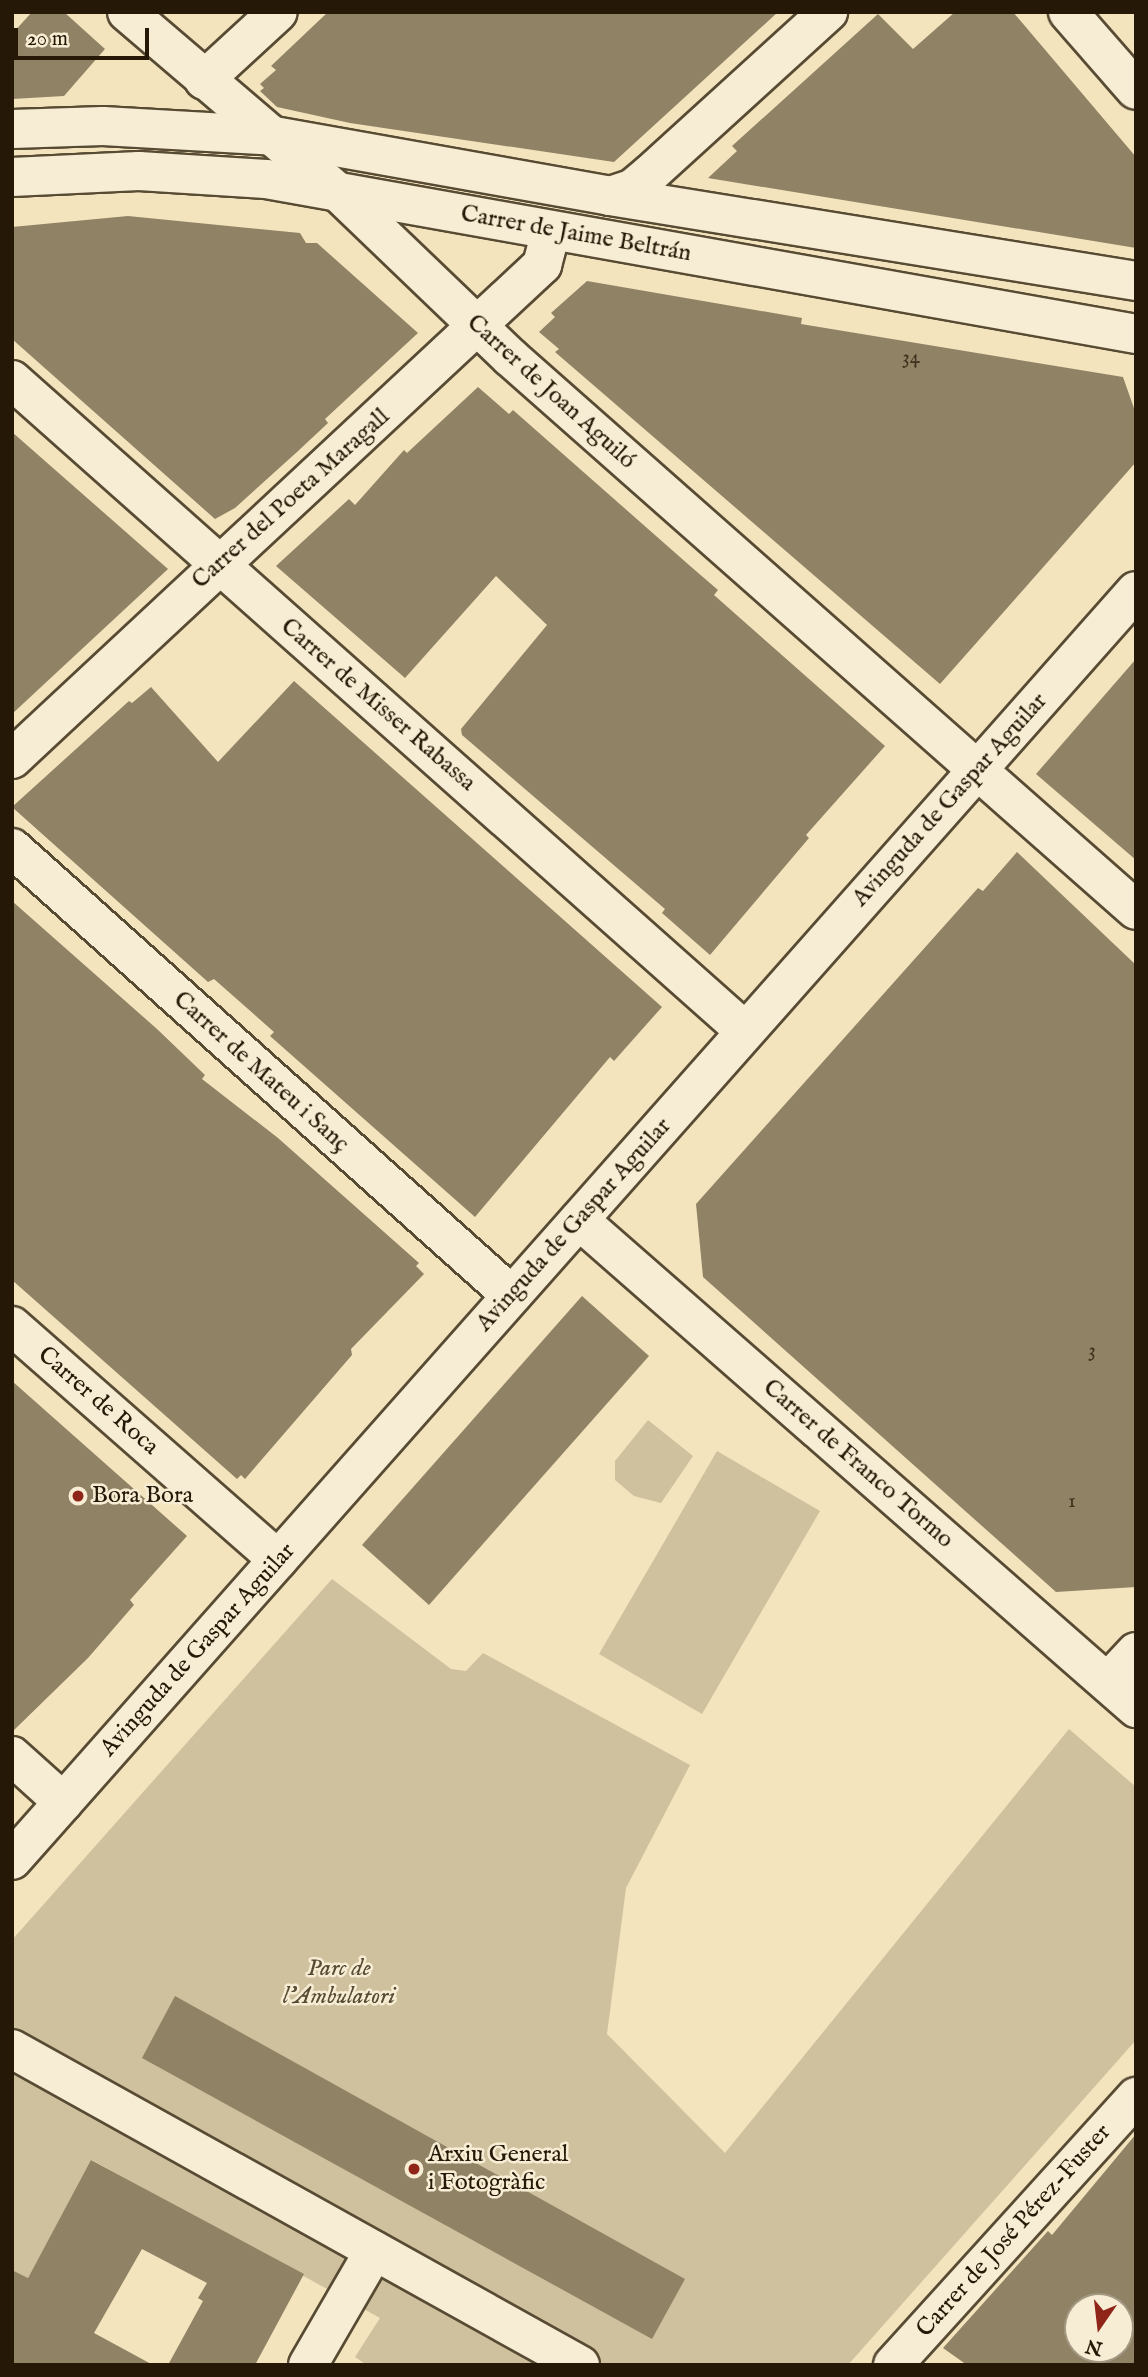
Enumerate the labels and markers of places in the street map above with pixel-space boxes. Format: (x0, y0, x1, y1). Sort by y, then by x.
place label: Bora Bora (92, 1482, 193, 1510)
marker: Bora Bora (70, 1488, 86, 1504)
place label: Arxiu General i Fotogràfic (428, 2141, 568, 2197)
marker: Arxiu General i Fotogràfic (406, 2161, 422, 2177)

